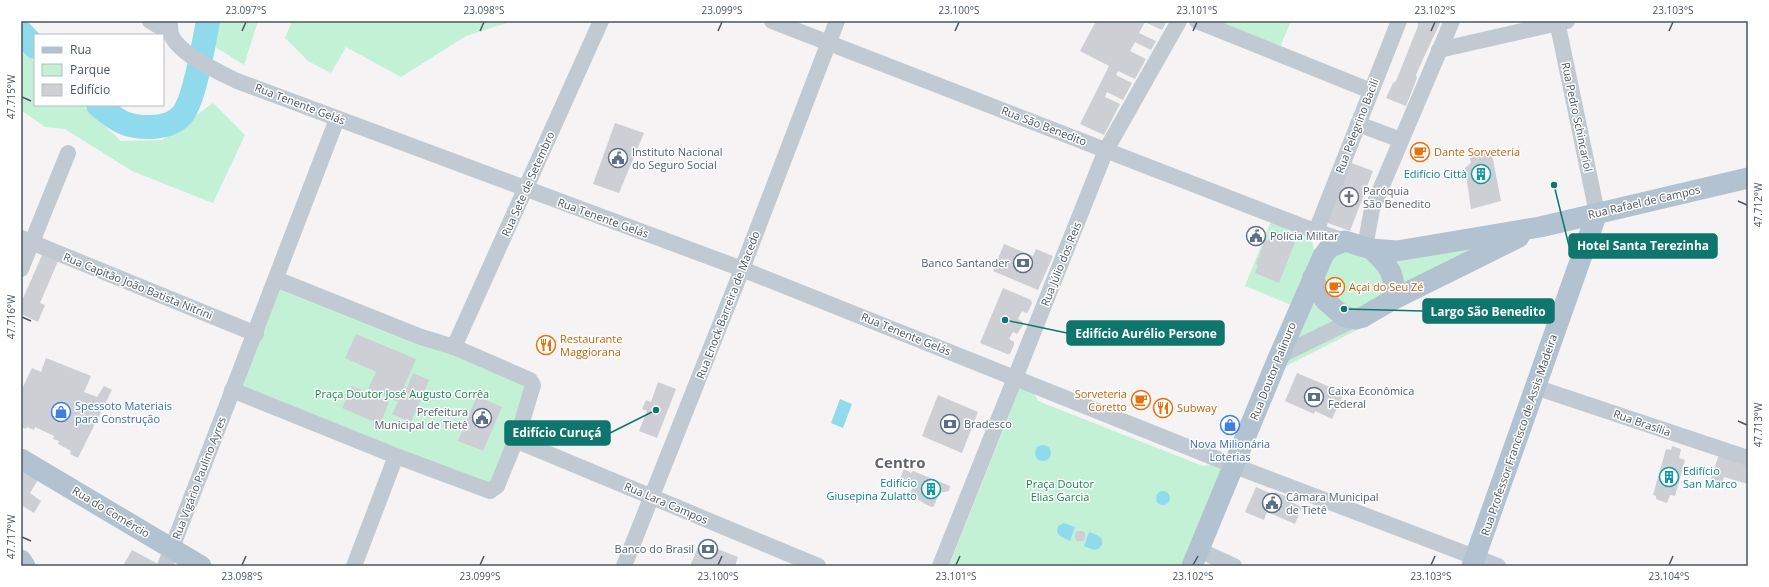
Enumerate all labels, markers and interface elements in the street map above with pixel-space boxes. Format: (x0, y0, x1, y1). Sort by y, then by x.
text: 23.097°S (226, 3, 266, 17)
text: 23.098°S (464, 3, 504, 17)
text: 23.099°S (702, 3, 742, 17)
text: 23.100°S (939, 3, 979, 17)
text: 23.101°S (1177, 3, 1217, 17)
text: 23.102°S (1415, 3, 1455, 17)
text: 23.103°S (1653, 3, 1693, 17)
legend (34, 34, 164, 106)
text: Rua (70, 41, 91, 58)
text: Parque (70, 61, 110, 78)
street label: Rua Pedro Schincariol (1559, 61, 1596, 173)
text: 47.715°W (4, 74, 18, 119)
street label: Rua Pelegrino Bacili (1332, 76, 1382, 175)
street label: Rua Tenente Gelás (253, 79, 348, 128)
text: Edifício (70, 81, 110, 98)
street label: Rua São Benedito (999, 102, 1089, 149)
street label: Rua Sete de Setembro (498, 128, 558, 239)
cafe icon: Dante Sorveteria (1409, 141, 1431, 163)
place label: Instituto Nacional do Seguro Social (632, 144, 723, 172)
place label: Dante Sorveteria (1434, 144, 1520, 159)
public building icon: Instituto Nacional do Seguro Social (607, 147, 629, 169)
building icon: Edifício Città (1470, 163, 1492, 185)
place label: Edifício Città (1404, 166, 1467, 181)
street label: Rua Rafael de Campos (1586, 181, 1701, 222)
text: 47.712°W (1751, 182, 1765, 227)
place label: Paróquia São Benedito (1363, 183, 1431, 211)
church icon: Paróquia São Benedito (1338, 186, 1360, 208)
street label: Rua Tenente Gelás (556, 194, 651, 241)
street label: Rua Júlio dos Reis (1037, 219, 1084, 308)
public building icon: Polícia Militar (1245, 225, 1267, 247)
street label: Rua Enock Barreira de Macedo (692, 228, 763, 381)
place label: Polícia Militar (1270, 228, 1339, 243)
callout: Hotel Santa Terezinha (1569, 234, 1717, 258)
text: Hotel Santa Terezinha (1577, 237, 1709, 254)
street label: Rua Capitão João Batista Nitrini (61, 249, 215, 322)
bank icon: Banco Santander (1012, 252, 1034, 274)
place label: Banco Santander (921, 255, 1010, 270)
cafe icon: Açai do Seu Zé (1324, 276, 1346, 298)
place label: Açai do Seu Zé (1349, 279, 1423, 294)
text: 47.716°W (4, 294, 18, 339)
callout: Largo São Benedito (1423, 299, 1554, 323)
text: Largo São Benedito (1430, 303, 1546, 320)
street label: Rua Tenente Gelás (859, 309, 953, 358)
street label: Rua Doutor Palinuro (1246, 319, 1299, 422)
callout: Edifício Aurélio Persone (1067, 321, 1224, 345)
text: Edifício Aurélio Persone (1075, 325, 1217, 342)
place label: Restaurante Maggiorana (560, 331, 622, 359)
street label: Rua Professor Francisco de Assis Madeira (1477, 332, 1560, 538)
restaurant icon: Restaurante Maggiorana (535, 334, 557, 356)
place label: Caixa Econômica Federal (1328, 383, 1414, 411)
park label: Praça Doutor José Augusto Corrêa (315, 386, 489, 401)
place label: Sorveteria Coretto (1075, 386, 1127, 414)
bank icon: Caixa Econômica Federal (1303, 386, 1325, 408)
cafe icon: Sorveteria Coretto (1130, 389, 1152, 411)
restaurant icon: Subway (1152, 397, 1174, 419)
place label: Spessoto Materiais para Construção (75, 398, 172, 426)
place label: Subway (1177, 400, 1217, 415)
shop icon: Spessoto Materiais para Construção (50, 401, 72, 423)
text: 47.713°W (1751, 402, 1765, 447)
place label: Prefeitura Municipal de Tietê (374, 404, 468, 432)
street label: Rua Brasília (1611, 406, 1673, 439)
public building icon: Prefeitura Municipal de Tietê (471, 407, 493, 429)
bank icon: Bradesco (939, 413, 961, 435)
street label: Rua Vigário Paulino Ayres (168, 414, 229, 541)
shop icon: Nova Milionária Loterias (1219, 414, 1241, 436)
place label: Bradesco (964, 416, 1012, 431)
callout: Edifício Curuçá (505, 421, 610, 445)
text: Edifício Curuçá (513, 424, 601, 441)
place label: Nova Milionária Loterias (1190, 436, 1270, 464)
district label: Centro (875, 452, 925, 472)
place label: Edifício San Marco (1683, 463, 1738, 491)
building icon: Edifício San Marco (1658, 466, 1680, 488)
place label: Edifício Giusepina Zulatto (826, 475, 917, 503)
park label: Praça Doutor Elias Garcia (1026, 476, 1094, 504)
street label: Rua Lara Campos (622, 478, 710, 527)
building icon: Edifício Giusepina Zulatto (920, 478, 942, 500)
street label: Rua do Comércio (70, 483, 153, 541)
place label: Câmara Municipal de Tietê (1286, 489, 1379, 517)
public building icon: Câmara Municipal de Tietê (1261, 492, 1283, 514)
text: 47.717°W (4, 514, 18, 559)
bank icon: Banco do Brasil (697, 538, 719, 560)
place label: Banco do Brasil (615, 541, 694, 556)
text: 23.098°S (222, 569, 262, 583)
text: 23.099°S (460, 569, 500, 583)
text: 23.100°S (698, 569, 738, 583)
text: 23.101°S (936, 569, 976, 583)
text: 23.102°S (1173, 569, 1213, 583)
text: 23.103°S (1411, 569, 1451, 583)
text: 23.104°S (1649, 569, 1689, 583)

